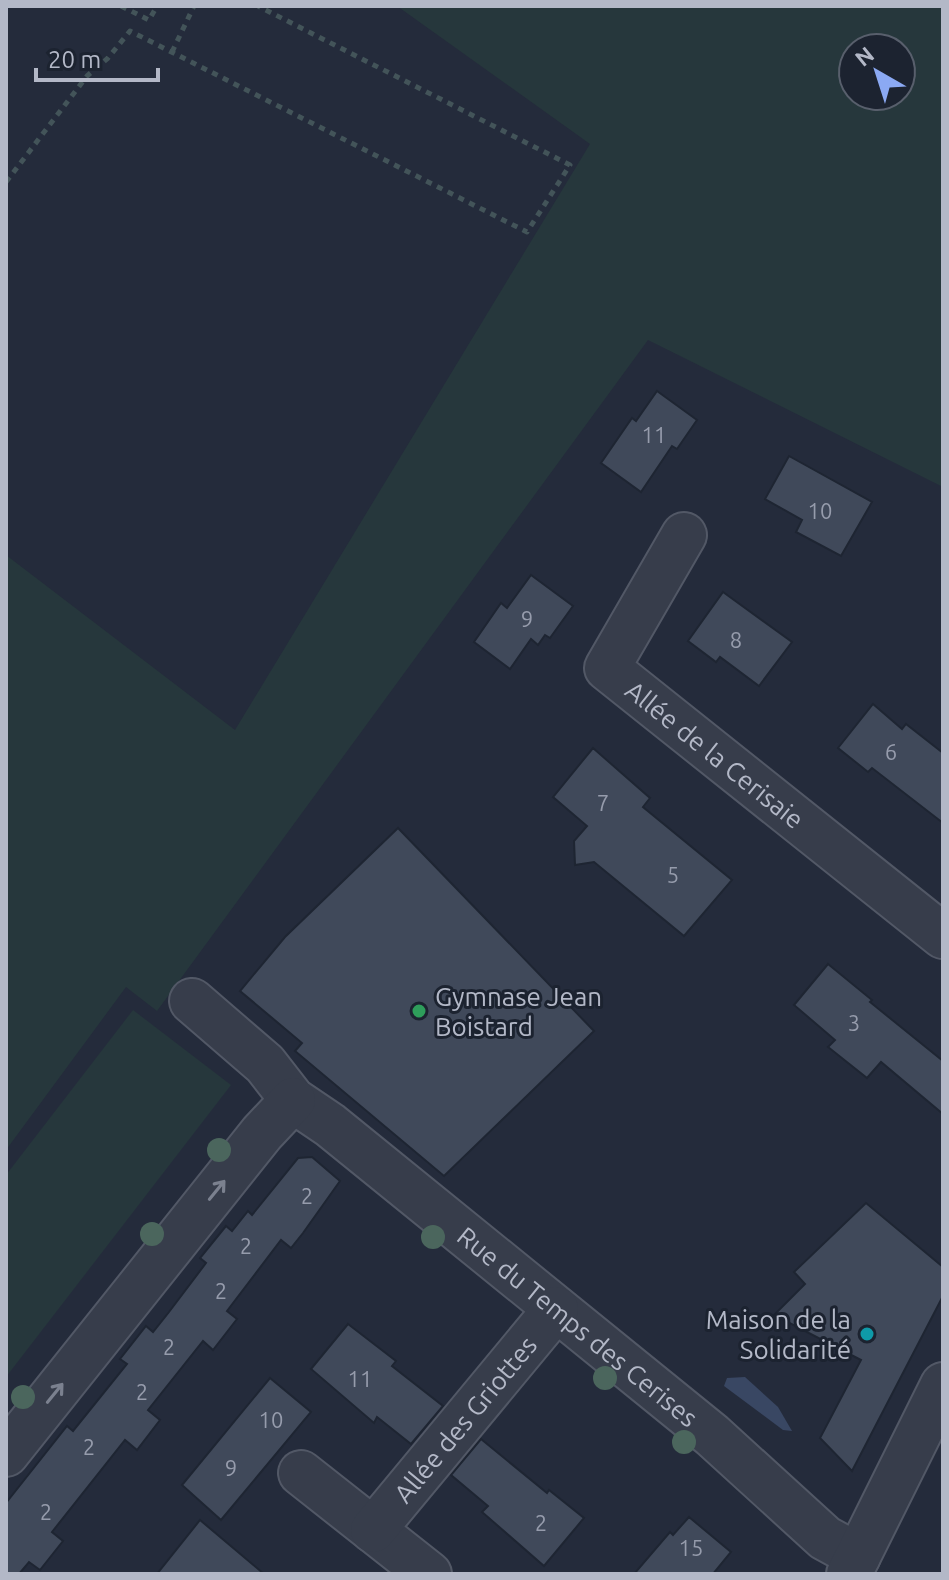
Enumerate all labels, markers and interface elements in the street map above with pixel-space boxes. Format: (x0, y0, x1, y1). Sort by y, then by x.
scale bar (36, 32, 158, 82)
north arrow (837, 32, 917, 112)
text: N (850, 41, 878, 71)
text: 20 m (48, 46, 101, 73)
house number: 11 (642, 422, 666, 447)
house number: 10 (808, 498, 832, 523)
house number: 9 (521, 606, 533, 631)
house number: 8 (730, 627, 742, 652)
street label: Allée de la Cerisaie (621, 675, 810, 834)
house number: 6 (885, 739, 897, 764)
house number: 7 (597, 790, 609, 815)
house number: 5 (667, 862, 679, 887)
place label: Gymnase Jean Boistard (435, 982, 602, 1041)
marker: Gymnase Jean Boistard (410, 1002, 428, 1020)
house number: 3 (848, 1010, 860, 1035)
one-way arrow (208, 1180, 225, 1201)
house number: 2 (301, 1183, 313, 1208)
street label: Rue du Temps des Cerises (452, 1220, 704, 1432)
house number: 2 (240, 1233, 252, 1258)
house number: 2 (215, 1278, 227, 1303)
place label: Maison de la Solidarité (706, 1305, 851, 1364)
marker: Maison de la Solidarité (858, 1325, 876, 1343)
street label: Allée des Griottes (388, 1330, 542, 1508)
house number: 2 (163, 1334, 175, 1359)
house number: 11 (348, 1366, 372, 1391)
house number: 2 (136, 1379, 148, 1404)
one-way arrow (46, 1383, 63, 1404)
house number: 10 (259, 1407, 283, 1432)
house number: 2 (83, 1434, 95, 1459)
house number: 9 (225, 1455, 237, 1480)
house number: 2 (40, 1499, 52, 1524)
house number: 2 (535, 1510, 547, 1535)
house number: 15 (679, 1535, 703, 1560)

